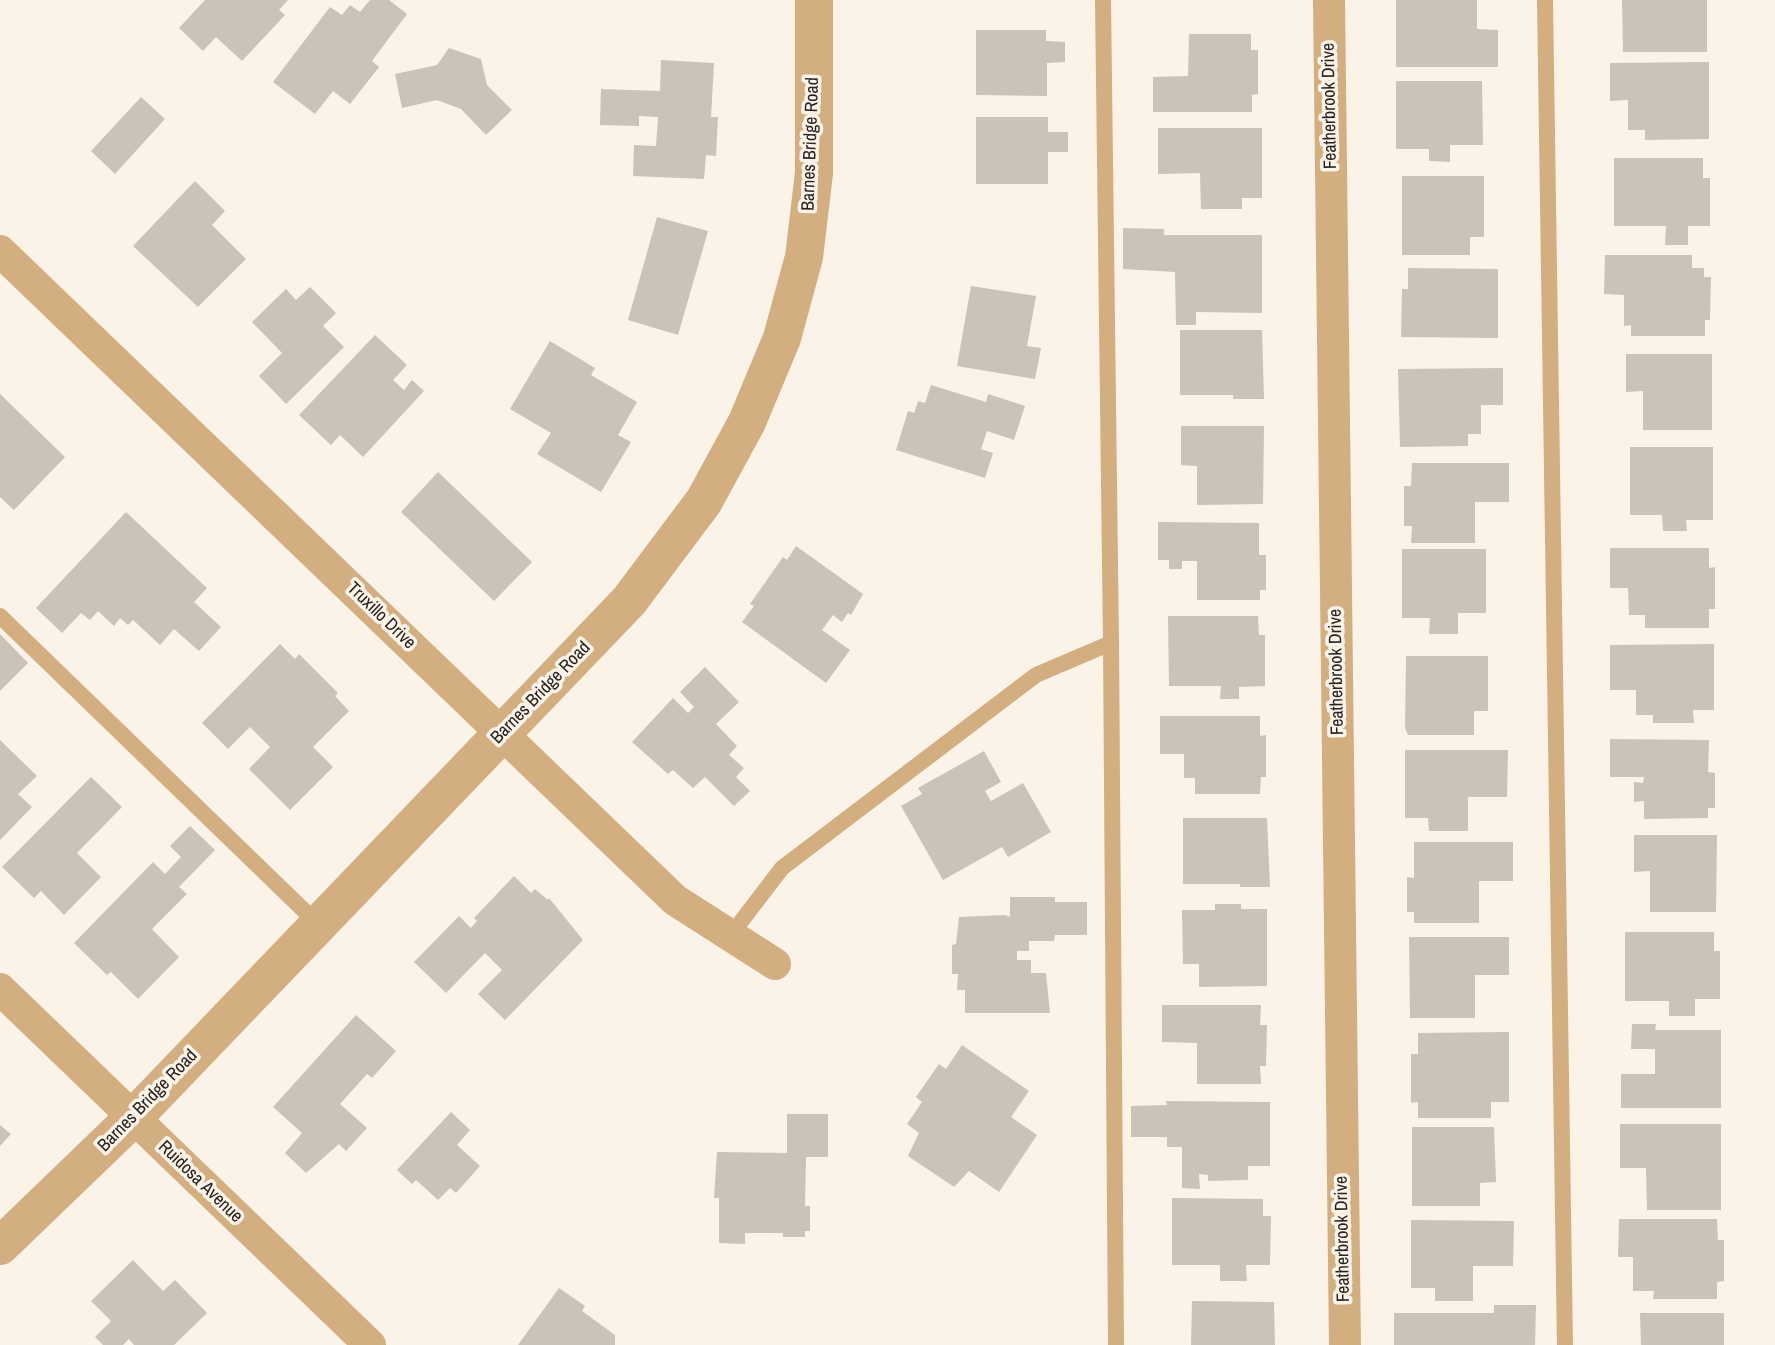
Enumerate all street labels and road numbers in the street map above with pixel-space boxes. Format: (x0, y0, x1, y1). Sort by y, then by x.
street label: Featherbrook Drive (1318, 43, 1342, 169)
street label: Barnes Bridge Road (798, 77, 824, 211)
street label: Truxillo Drive (342, 578, 420, 654)
street label: Featherbrook Drive (1325, 609, 1349, 735)
street label: Barnes Bridge Road (487, 637, 595, 749)
street label: Barnes Bridge Road (94, 1045, 202, 1157)
street label: Ruidosa Avenue (153, 1136, 247, 1228)
street label: Featherbrook Drive (1331, 1176, 1355, 1302)

